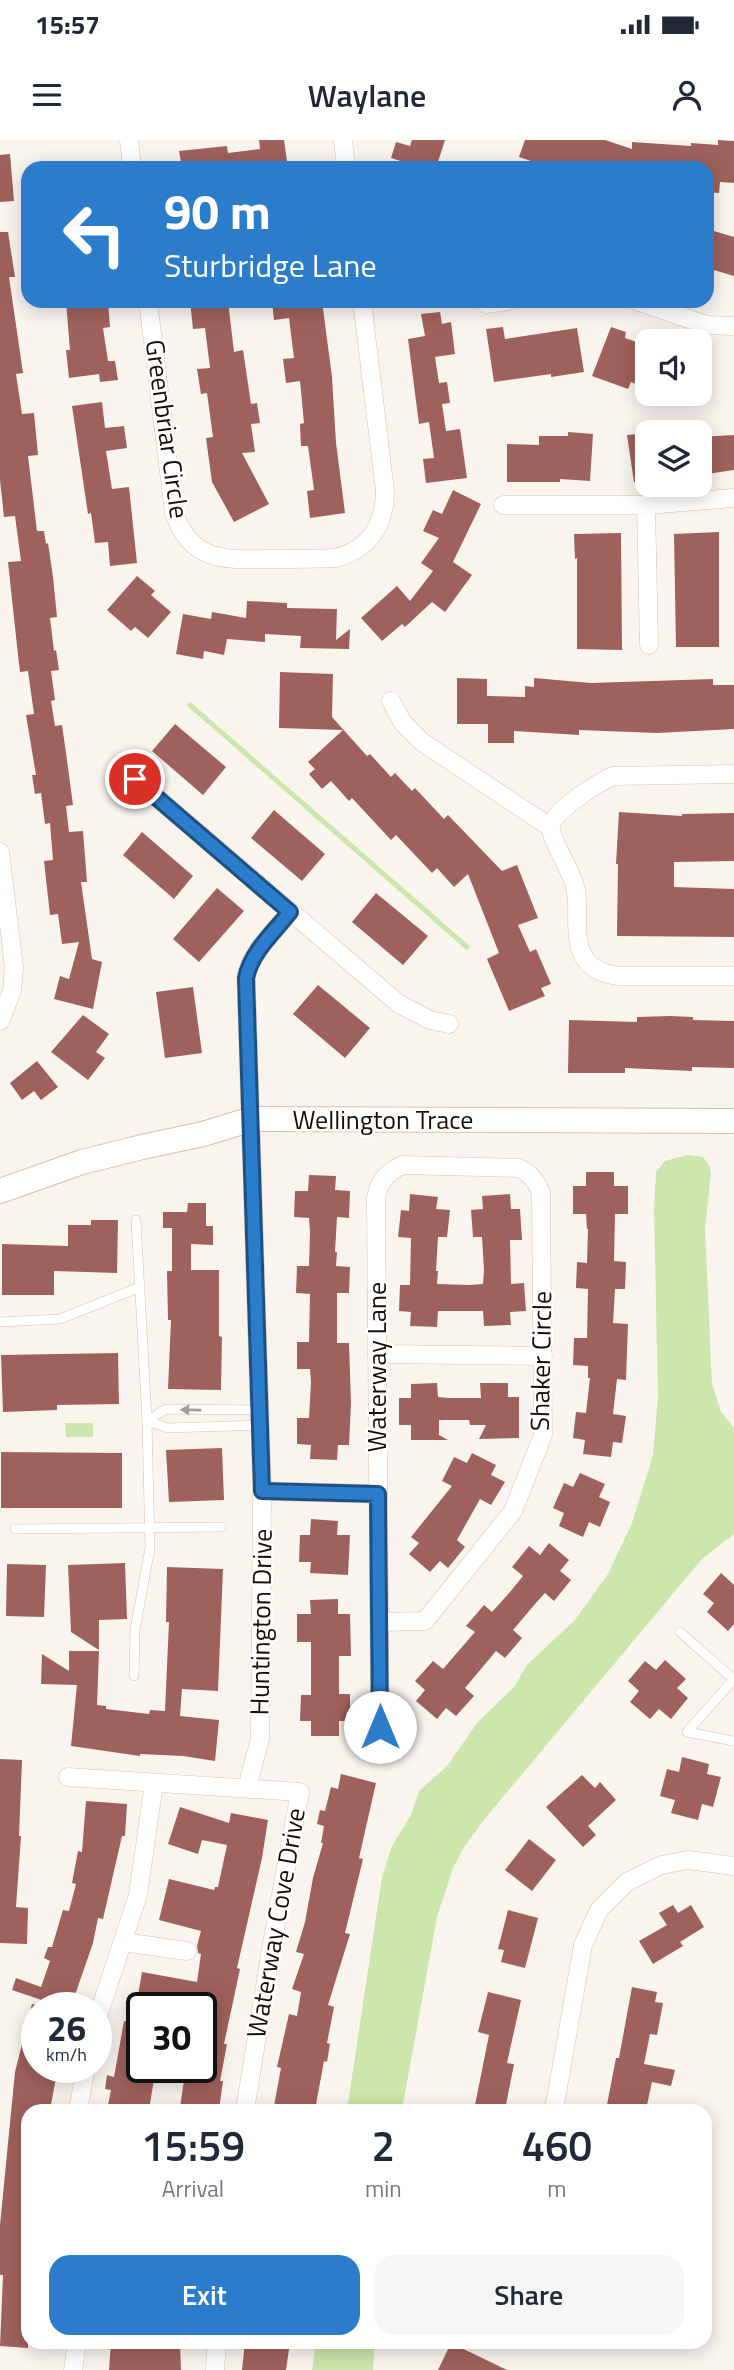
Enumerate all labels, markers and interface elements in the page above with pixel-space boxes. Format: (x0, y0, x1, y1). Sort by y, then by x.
text: 15:57 (35, 5, 100, 44)
text: Waylane (308, 71, 426, 119)
icon: menu (28, 76, 66, 114)
icon: person (668, 76, 706, 114)
text: 90 m (164, 173, 271, 248)
icon: left (49, 189, 140, 280)
text: Sturbridge Lane (164, 241, 377, 289)
map controls (635, 329, 712, 497)
button: sound (635, 329, 712, 406)
street label: Greenbriar Circle (136, 337, 199, 521)
button: layers (635, 420, 712, 497)
pin (105, 749, 165, 809)
icon: arrive (116, 760, 154, 798)
street label: Wellington Trace (293, 1100, 474, 1139)
street label: Waterway Lane (357, 1282, 396, 1452)
street label: Shaker Circle (520, 1291, 561, 1431)
one-way arrow (180, 1404, 202, 1415)
street label: Huntington Drive (239, 1528, 282, 1716)
position arrow (343, 1690, 417, 1764)
street label: Waterway Cove Drive (236, 1805, 315, 2041)
speed limit sign: 30 (126, 1992, 217, 2083)
text: 26 (47, 2001, 86, 2055)
text: km/h (46, 2041, 87, 2068)
text: 15:59 (141, 2113, 245, 2177)
text: 2 (372, 2113, 395, 2177)
text: 460 (522, 2113, 592, 2177)
text: Arrival (162, 2171, 224, 2206)
text: min (365, 2171, 402, 2206)
text: m (547, 2171, 566, 2206)
button: Exit (49, 2255, 360, 2335)
button: Share (374, 2255, 684, 2335)

